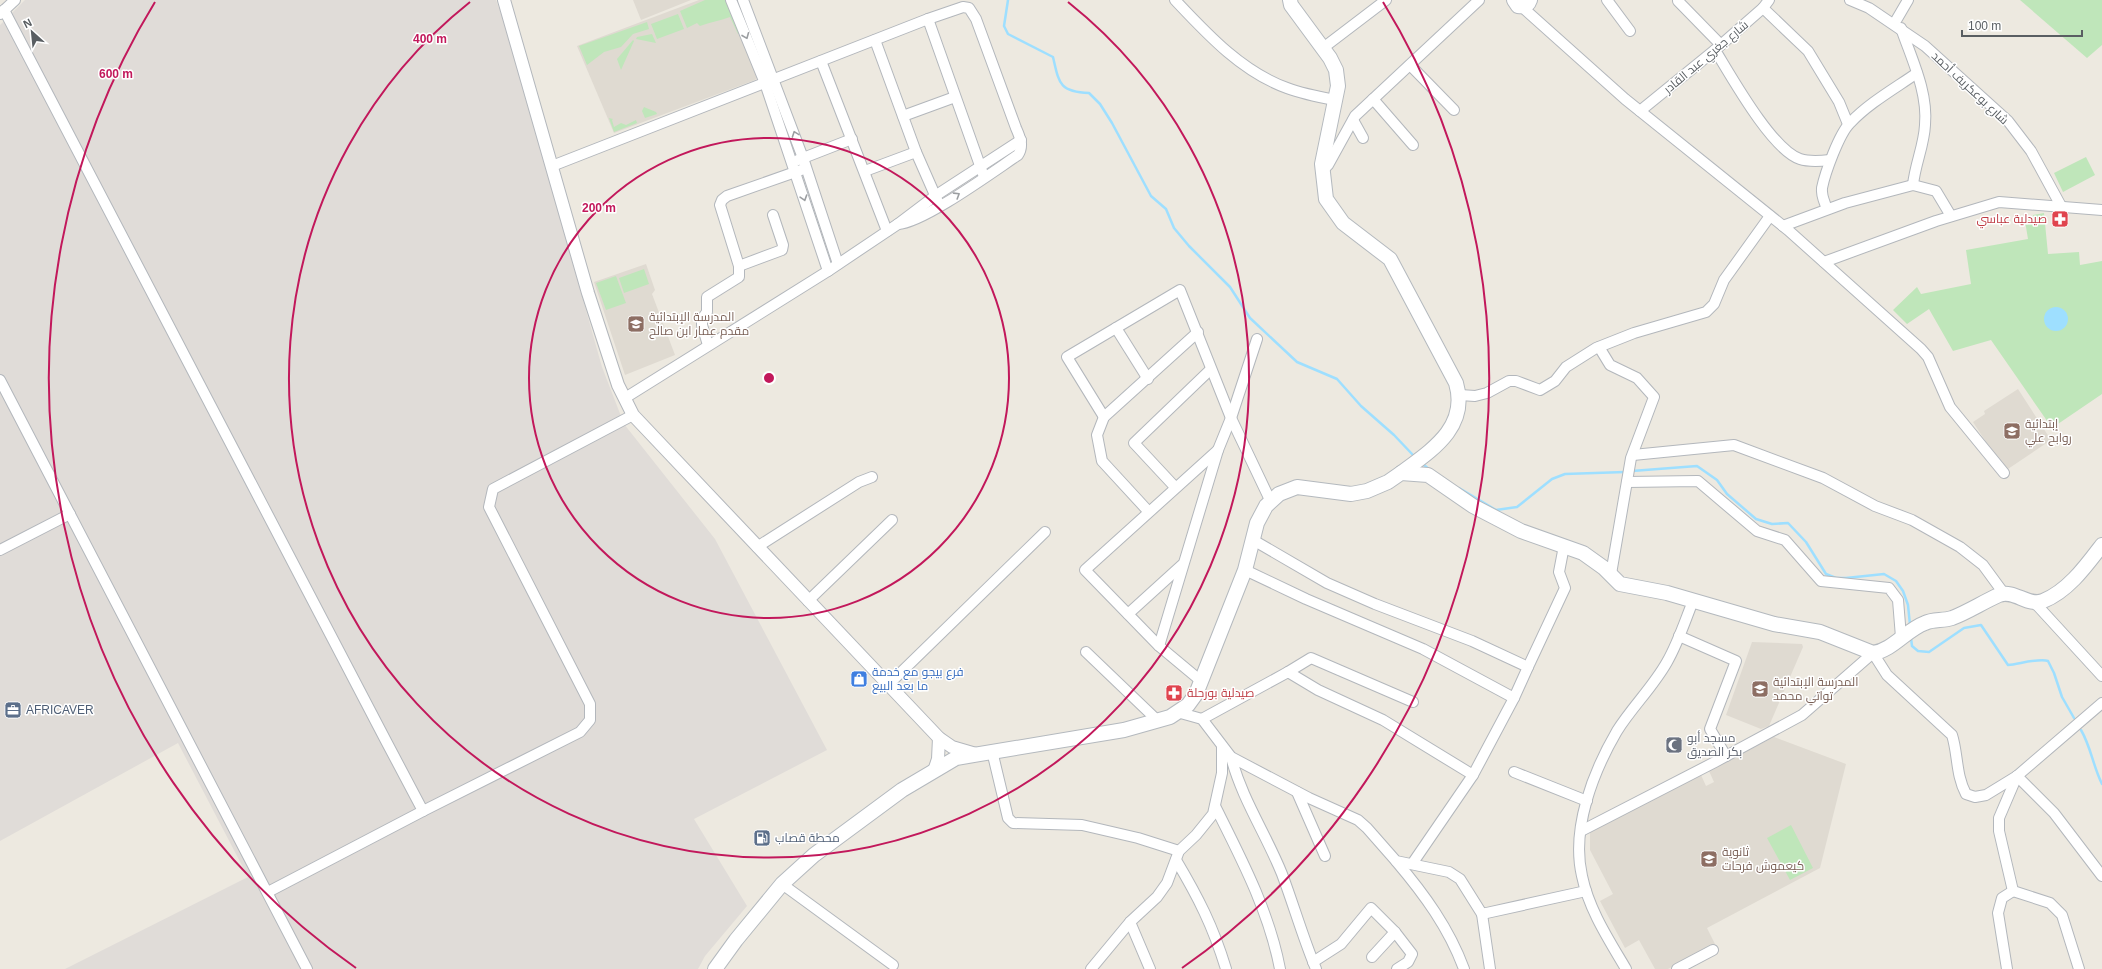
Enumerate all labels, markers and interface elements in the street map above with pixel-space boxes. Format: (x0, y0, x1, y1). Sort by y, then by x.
north arrow (12, 12, 52, 52)
scale bar (1962, 12, 2082, 38)
text: N (21, 16, 34, 30)
street label: شارع جغري عبد القادر (1660, 18, 1753, 99)
text: 100 m (1968, 19, 2001, 33)
text: 400 m (413, 32, 447, 46)
one-way arrow (742, 33, 750, 40)
street label: شارع بوعكريف أحمد (1928, 48, 2012, 128)
text: 600 m (99, 67, 133, 81)
one-way arrow (791, 131, 799, 138)
one-way arrow (953, 192, 960, 199)
one-way arrow (800, 194, 808, 201)
text: 200 m (582, 201, 616, 215)
pharmacy icon: صيدلية عباسي (2050, 209, 2070, 229)
place label: صيدلية عباسي (1977, 212, 2047, 229)
place label: المدرسة الإبتدائية مقدم عمار ابن صالح (649, 310, 749, 339)
school or university icon: المدرسة الإبتدائية مقدم عمار ابن صالح (626, 314, 646, 334)
centre of rings (762, 371, 776, 385)
place label: إبتدائية روابح علي (2025, 417, 2072, 448)
school or university icon: إبتدائية روابح علي (2002, 421, 2022, 441)
place label: فرع بيجو مع خدمة ما بعد البيع (872, 665, 963, 694)
shop icon: فرع بيجو مع خدمة ما بعد البيع (849, 669, 869, 689)
place label: المدرسة الإبتدائية تواتي محمد (1773, 675, 1858, 706)
school or university icon: المدرسة الإبتدائية تواتي محمد (1750, 679, 1770, 699)
pharmacy icon: صيدلية بورحلة (1164, 683, 1184, 703)
place label: صيدلية بورحلة (1187, 686, 1254, 700)
office icon: AFRICAVER (3, 700, 23, 720)
place label: AFRICAVER (26, 703, 94, 717)
place label: مسجد أبو بكر الصديق (1687, 730, 1742, 759)
mosque icon: مسجد أبو بكر الصديق (1664, 735, 1684, 755)
fuel station icon: محطة قصاب (752, 828, 772, 848)
place label: محطة قصاب (775, 831, 840, 845)
place label: ثانوية كيعموش فرحات (1722, 845, 1804, 873)
school or university icon: ثانوية كيعموش فرحات (1699, 849, 1719, 869)

